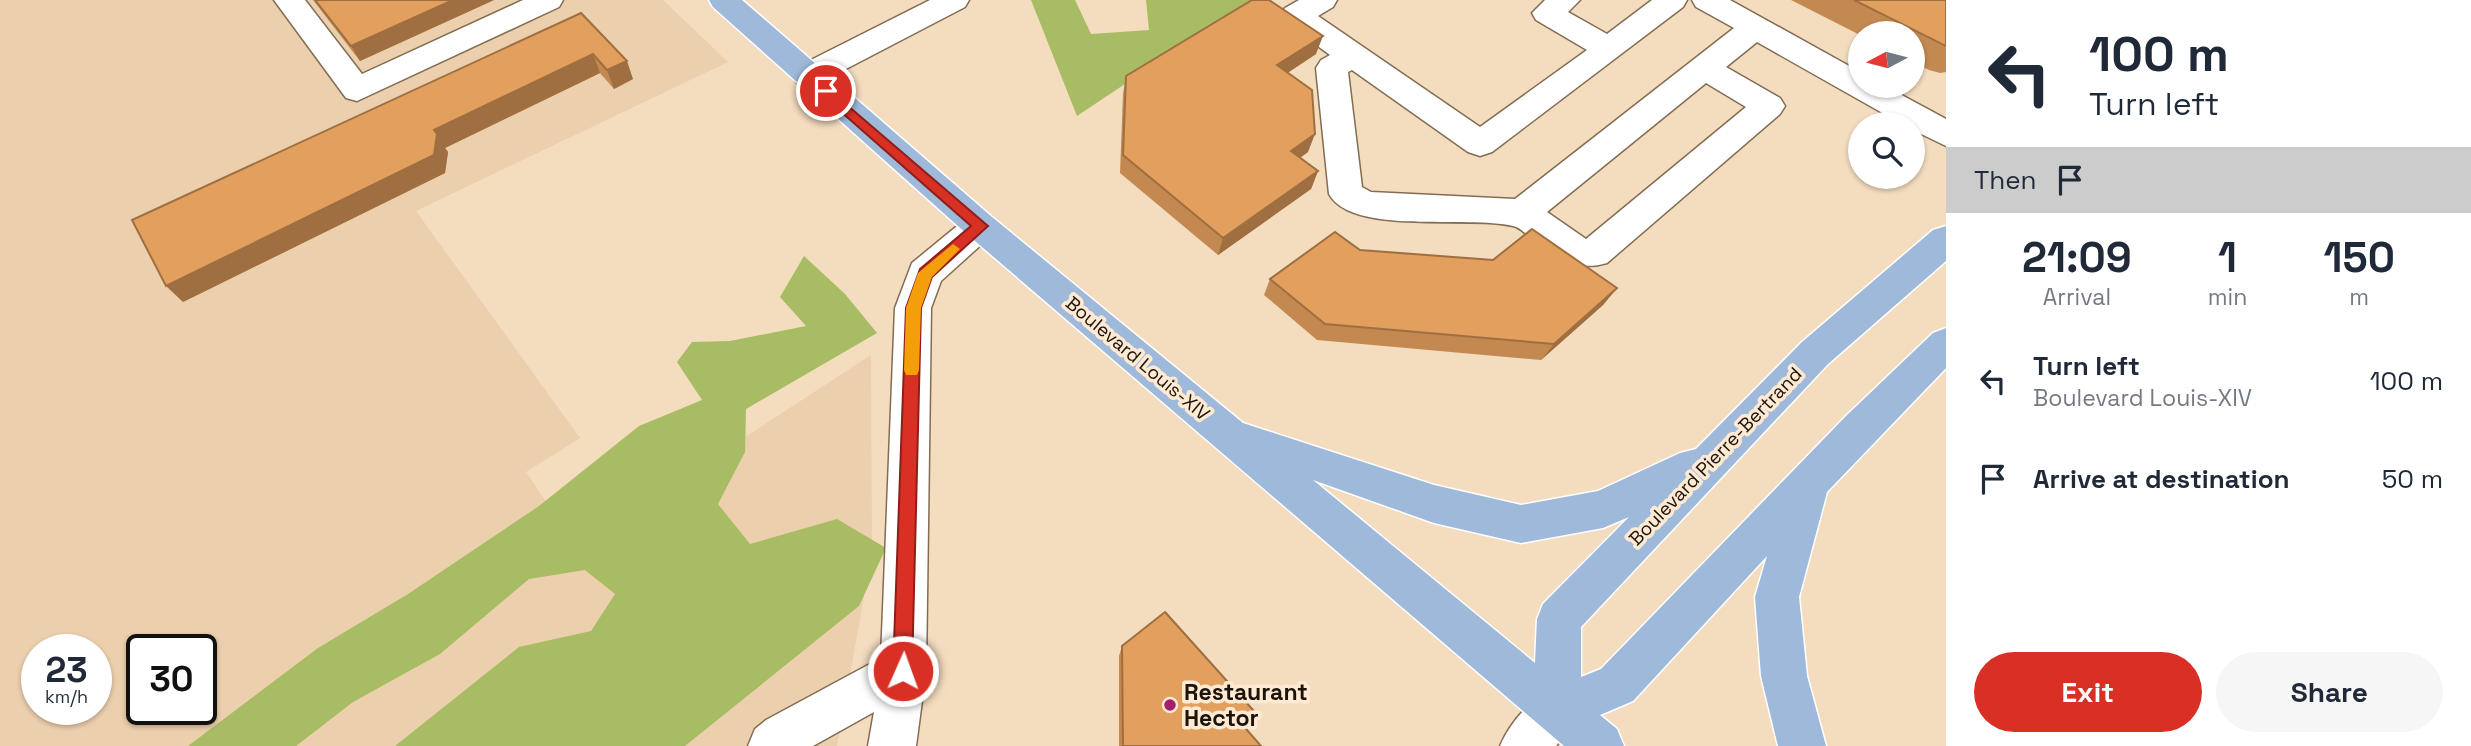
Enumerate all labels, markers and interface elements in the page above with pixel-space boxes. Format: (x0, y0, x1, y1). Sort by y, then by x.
north arrow (1848, 21, 1925, 98)
map controls (1848, 21, 1925, 189)
text: 100 m (2089, 23, 2229, 85)
icon: left (1974, 28, 2065, 119)
pin (796, 61, 856, 121)
icon: arrive (807, 72, 845, 110)
text: Turn left (2089, 84, 2219, 124)
button: search (1848, 112, 1925, 189)
icon: arrive (2051, 161, 2089, 199)
text: Then (1974, 163, 2037, 197)
text: 21:09 (2022, 231, 2132, 284)
text: 1 (2218, 231, 2237, 284)
text: 150 (2323, 231, 2395, 284)
text: Arrival (2043, 282, 2111, 312)
text: min (2208, 282, 2247, 312)
text: m (2349, 282, 2369, 312)
street label: Boulevard Louis-XIV (1060, 291, 1215, 426)
text: Turn left (2033, 349, 2140, 383)
street label: Boulevard Pierre-Bertrand (1623, 362, 1807, 551)
icon: left (1974, 362, 2012, 400)
text: 100 m (2370, 364, 2443, 398)
text: Boulevard Louis-XIV (2033, 383, 2252, 413)
icon: arrive (1974, 460, 2012, 498)
text: Arrive at destination (2033, 462, 2290, 496)
text: 50 m (2382, 462, 2443, 496)
speed limit sign: 30 (126, 634, 217, 725)
position arrow (866, 634, 940, 708)
text: 23 (45, 648, 88, 692)
button: Exit (1974, 652, 2202, 732)
button: Share (2216, 652, 2443, 732)
place label: Restaurant Hector (1184, 677, 1308, 733)
text: km/h (45, 685, 88, 708)
marker: Restaurant Hector (1162, 697, 1178, 713)

